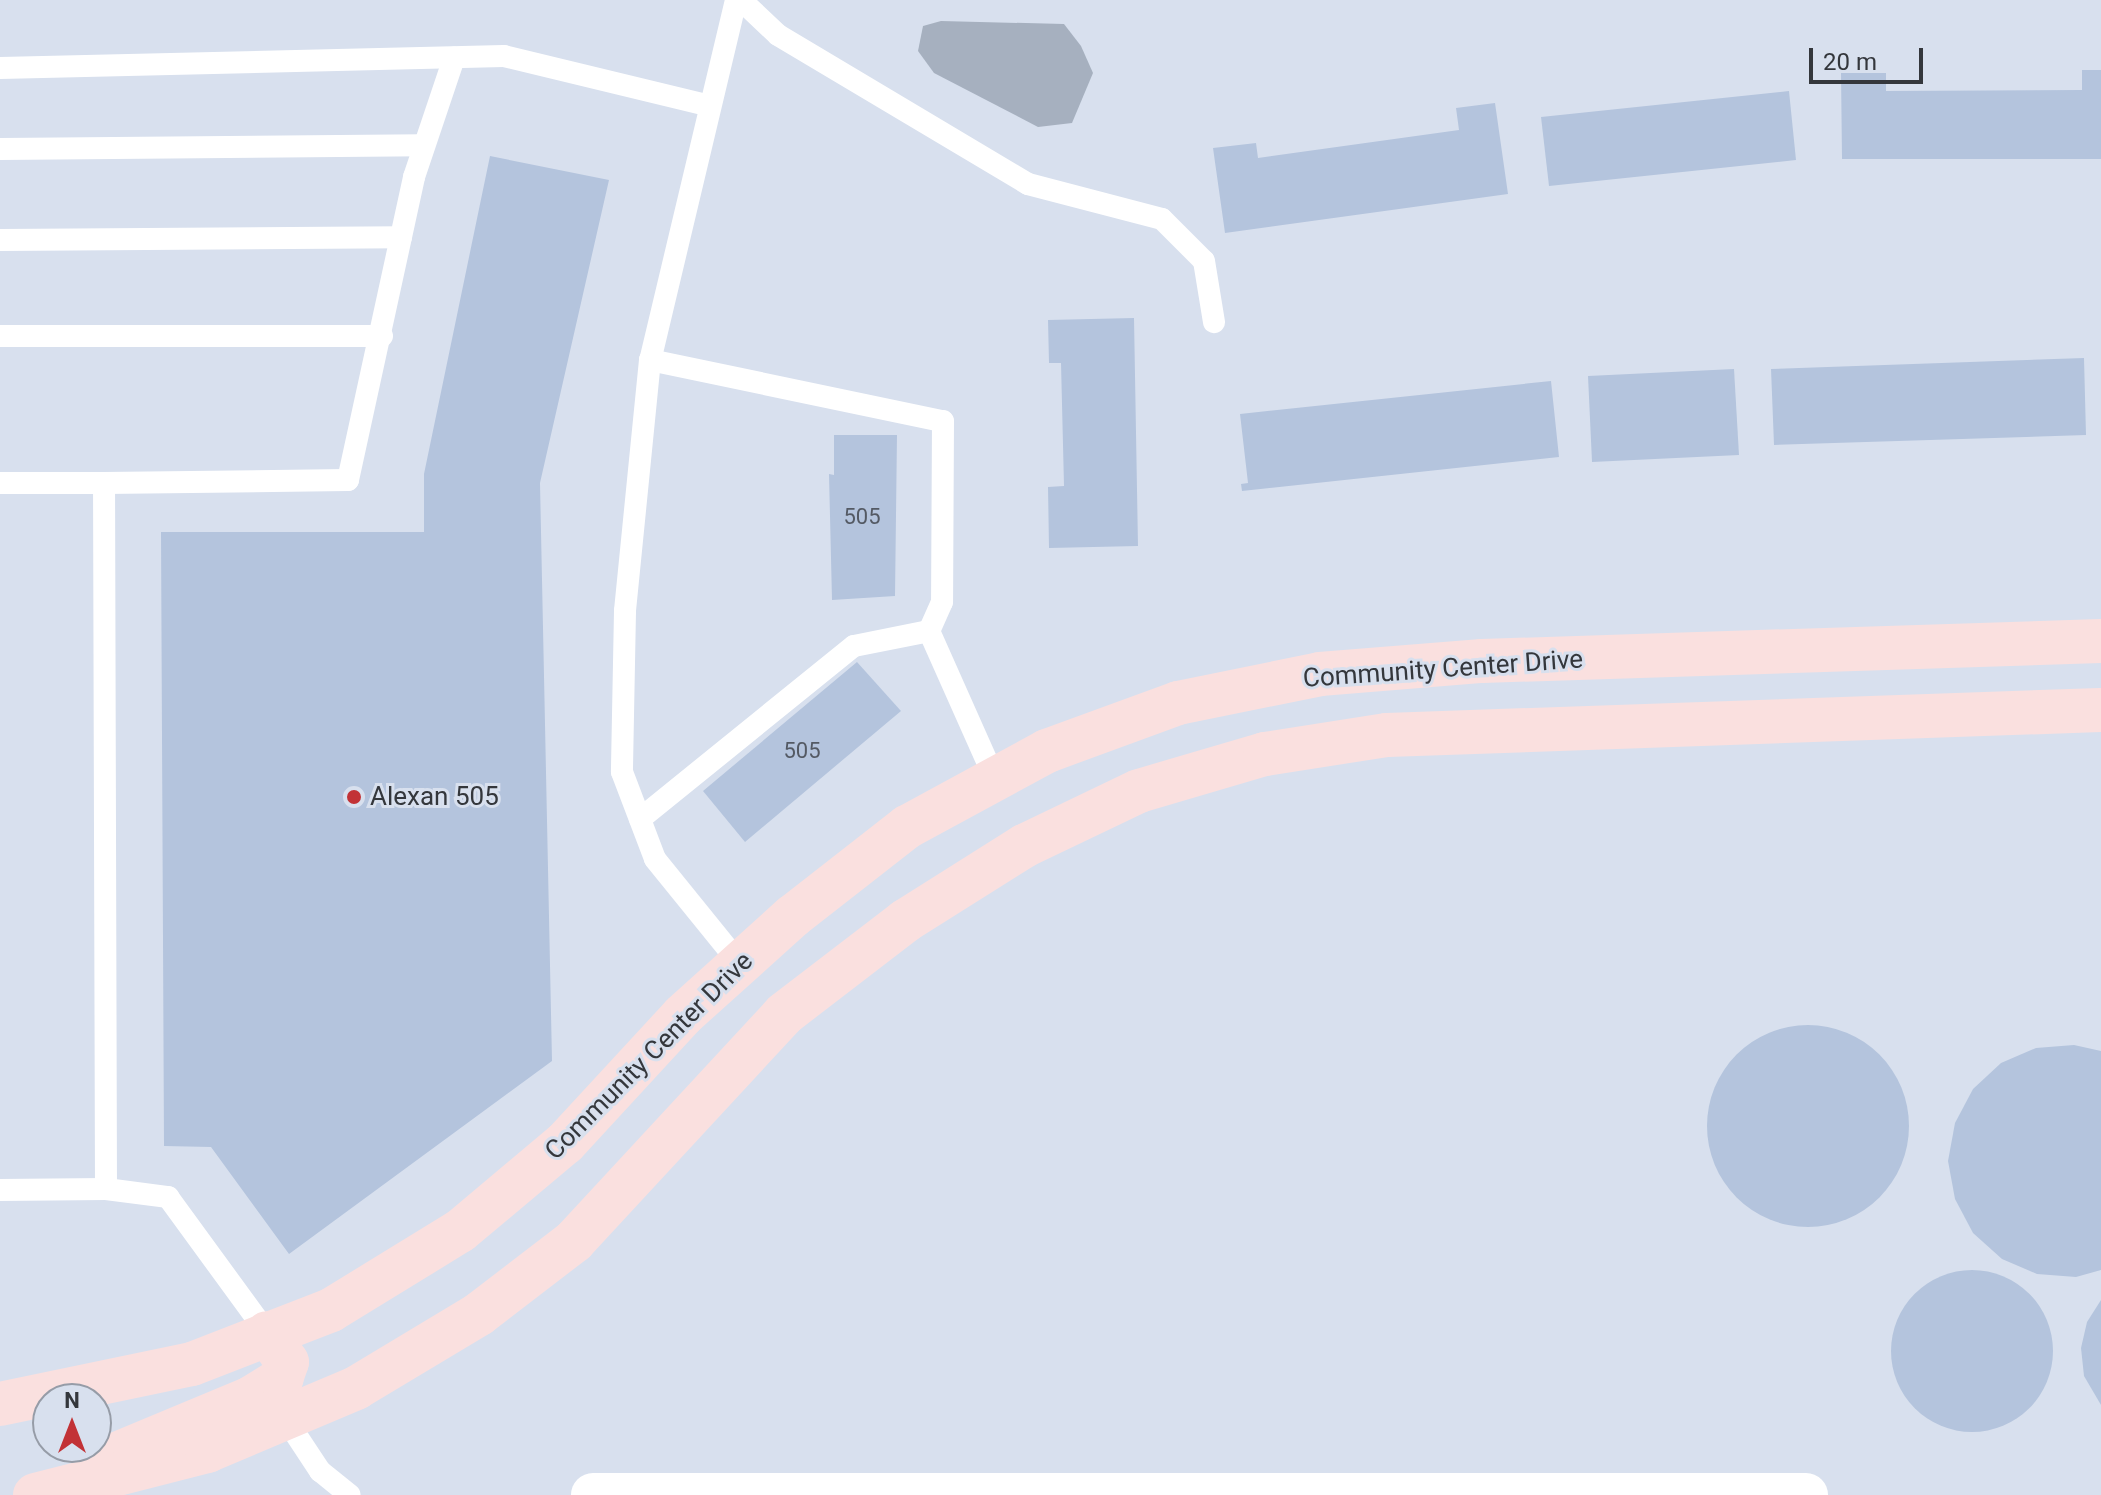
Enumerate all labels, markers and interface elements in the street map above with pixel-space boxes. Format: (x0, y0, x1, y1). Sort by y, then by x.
scale bar (1813, 32, 1927, 82)
text: 20 m (1823, 48, 1877, 76)
house number: 505 (843, 504, 881, 530)
street label: Community Center Drive (1302, 644, 1584, 694)
house number: 505 (783, 738, 821, 764)
place label: Alexan 505 (370, 781, 499, 813)
marker: Alexan 505 (345, 788, 363, 806)
street label: Community Center Drive (539, 946, 759, 1166)
north arrow (32, 1383, 112, 1463)
text: N (64, 1388, 80, 1413)

